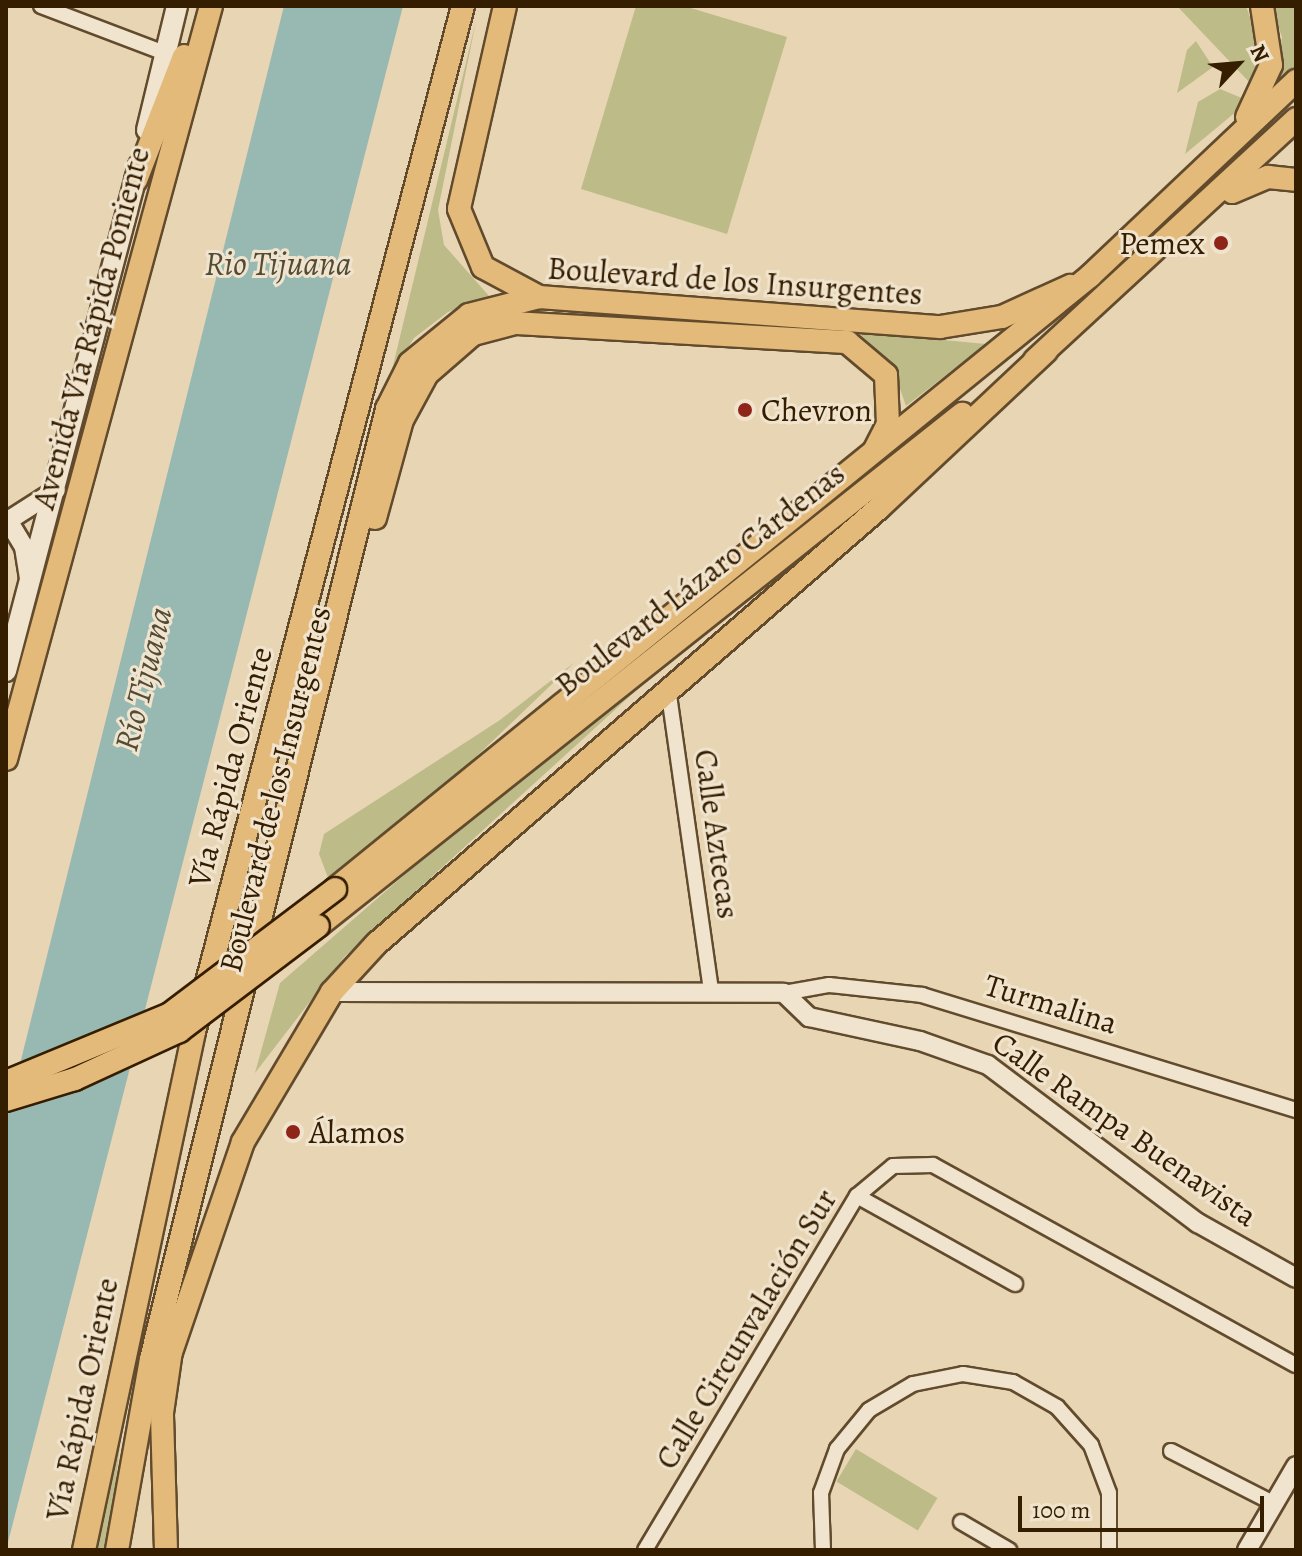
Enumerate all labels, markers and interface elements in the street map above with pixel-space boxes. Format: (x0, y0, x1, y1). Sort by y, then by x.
north arrow (1198, 24, 1278, 104)
text: N (1243, 40, 1277, 67)
street label: Avenida Vía Rápida Poniente (24, 143, 158, 513)
place label: Pemex (1119, 224, 1205, 262)
marker: Pemex (1212, 234, 1230, 252)
water label: Rio Tijuana (205, 244, 351, 284)
street label: Boulevard de los Insurgentes (546, 249, 924, 313)
place label: Chevron (761, 391, 872, 429)
marker: Chevron (736, 401, 754, 419)
street label: Boulevard Lázaro Cárdenas (548, 454, 852, 704)
street label: Boulevard de los Insurgentes (211, 602, 339, 976)
water label: Río Tijuana (105, 603, 181, 755)
street label: Vía Rápida Oriente (180, 643, 280, 891)
street label: Calle Aztecas (686, 747, 748, 921)
street label: Turmalina (980, 966, 1122, 1042)
street label: Calle Rampa Buenavista (985, 1023, 1265, 1235)
place label: Álamos (309, 1113, 405, 1151)
marker: Álamos (284, 1123, 302, 1141)
street label: Calle Circunvalación Sur (647, 1182, 845, 1476)
street label: Vía Rápida Oriente (38, 1274, 126, 1524)
scale bar (1022, 1480, 1268, 1530)
text: 100 m (1032, 1494, 1091, 1526)

